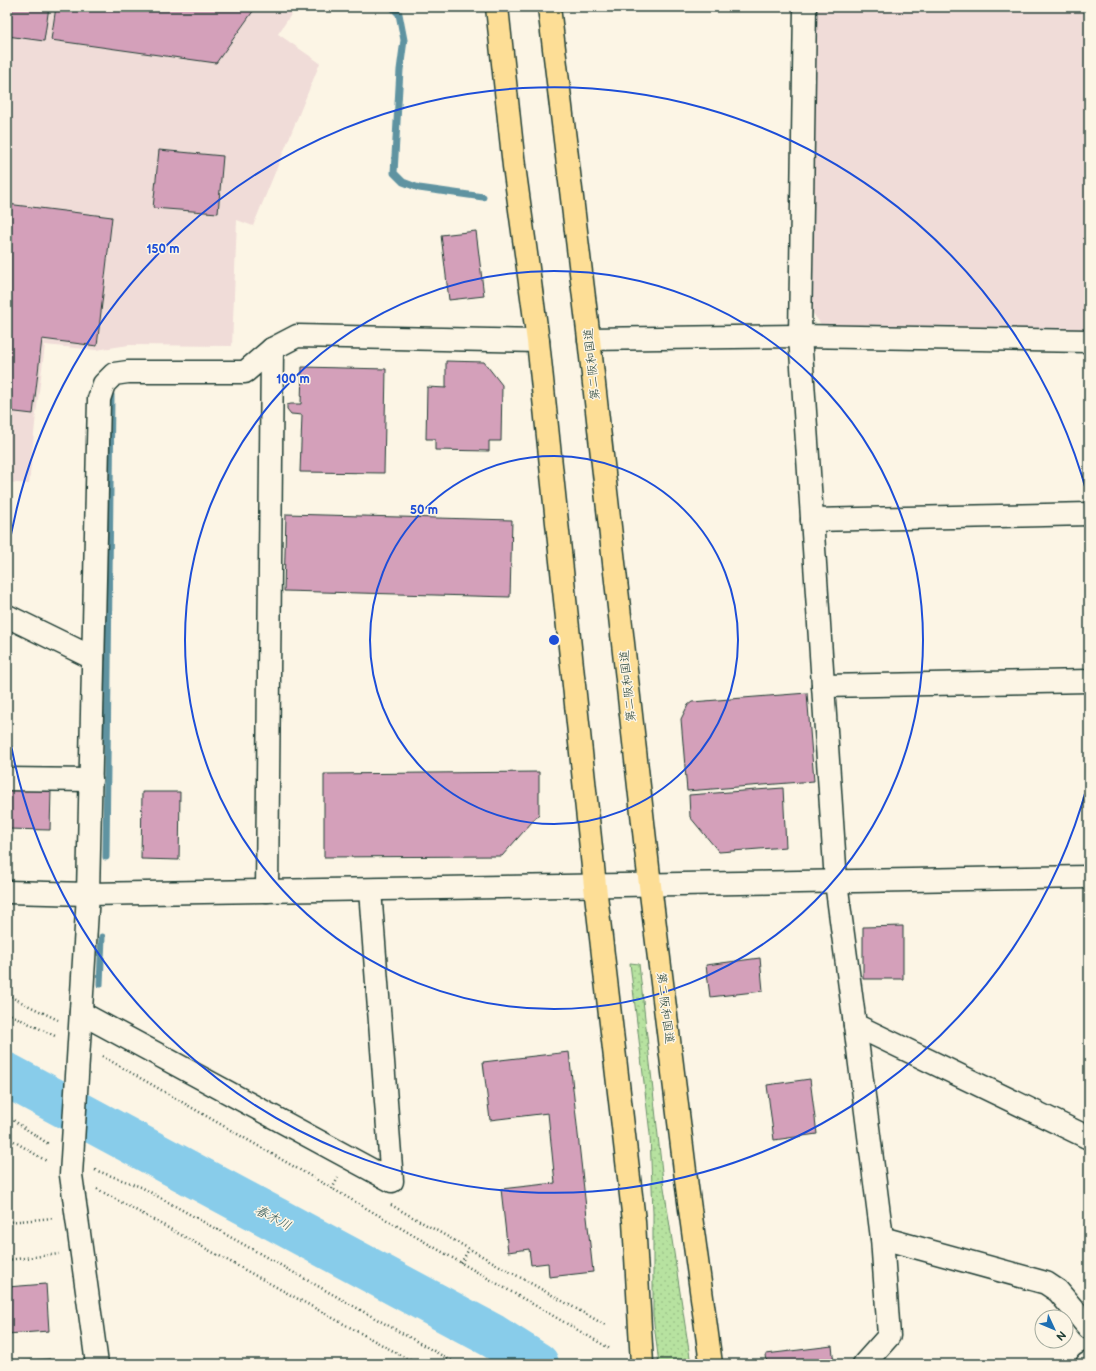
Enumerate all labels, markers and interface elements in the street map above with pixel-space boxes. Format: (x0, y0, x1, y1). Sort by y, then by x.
text: 150 m (147, 242, 179, 257)
street label: 第二阪和国道 (581, 327, 603, 401)
text: 100 m (276, 372, 310, 387)
text: 50 m (410, 503, 438, 518)
centre of rings (547, 633, 561, 647)
street label: 第二阪和国道 (617, 649, 639, 723)
street label: 第二阪和国道 (653, 971, 677, 1045)
water label: 春木川 (252, 1202, 294, 1234)
north arrow (1034, 1309, 1074, 1349)
text: N (1053, 1328, 1068, 1343)

